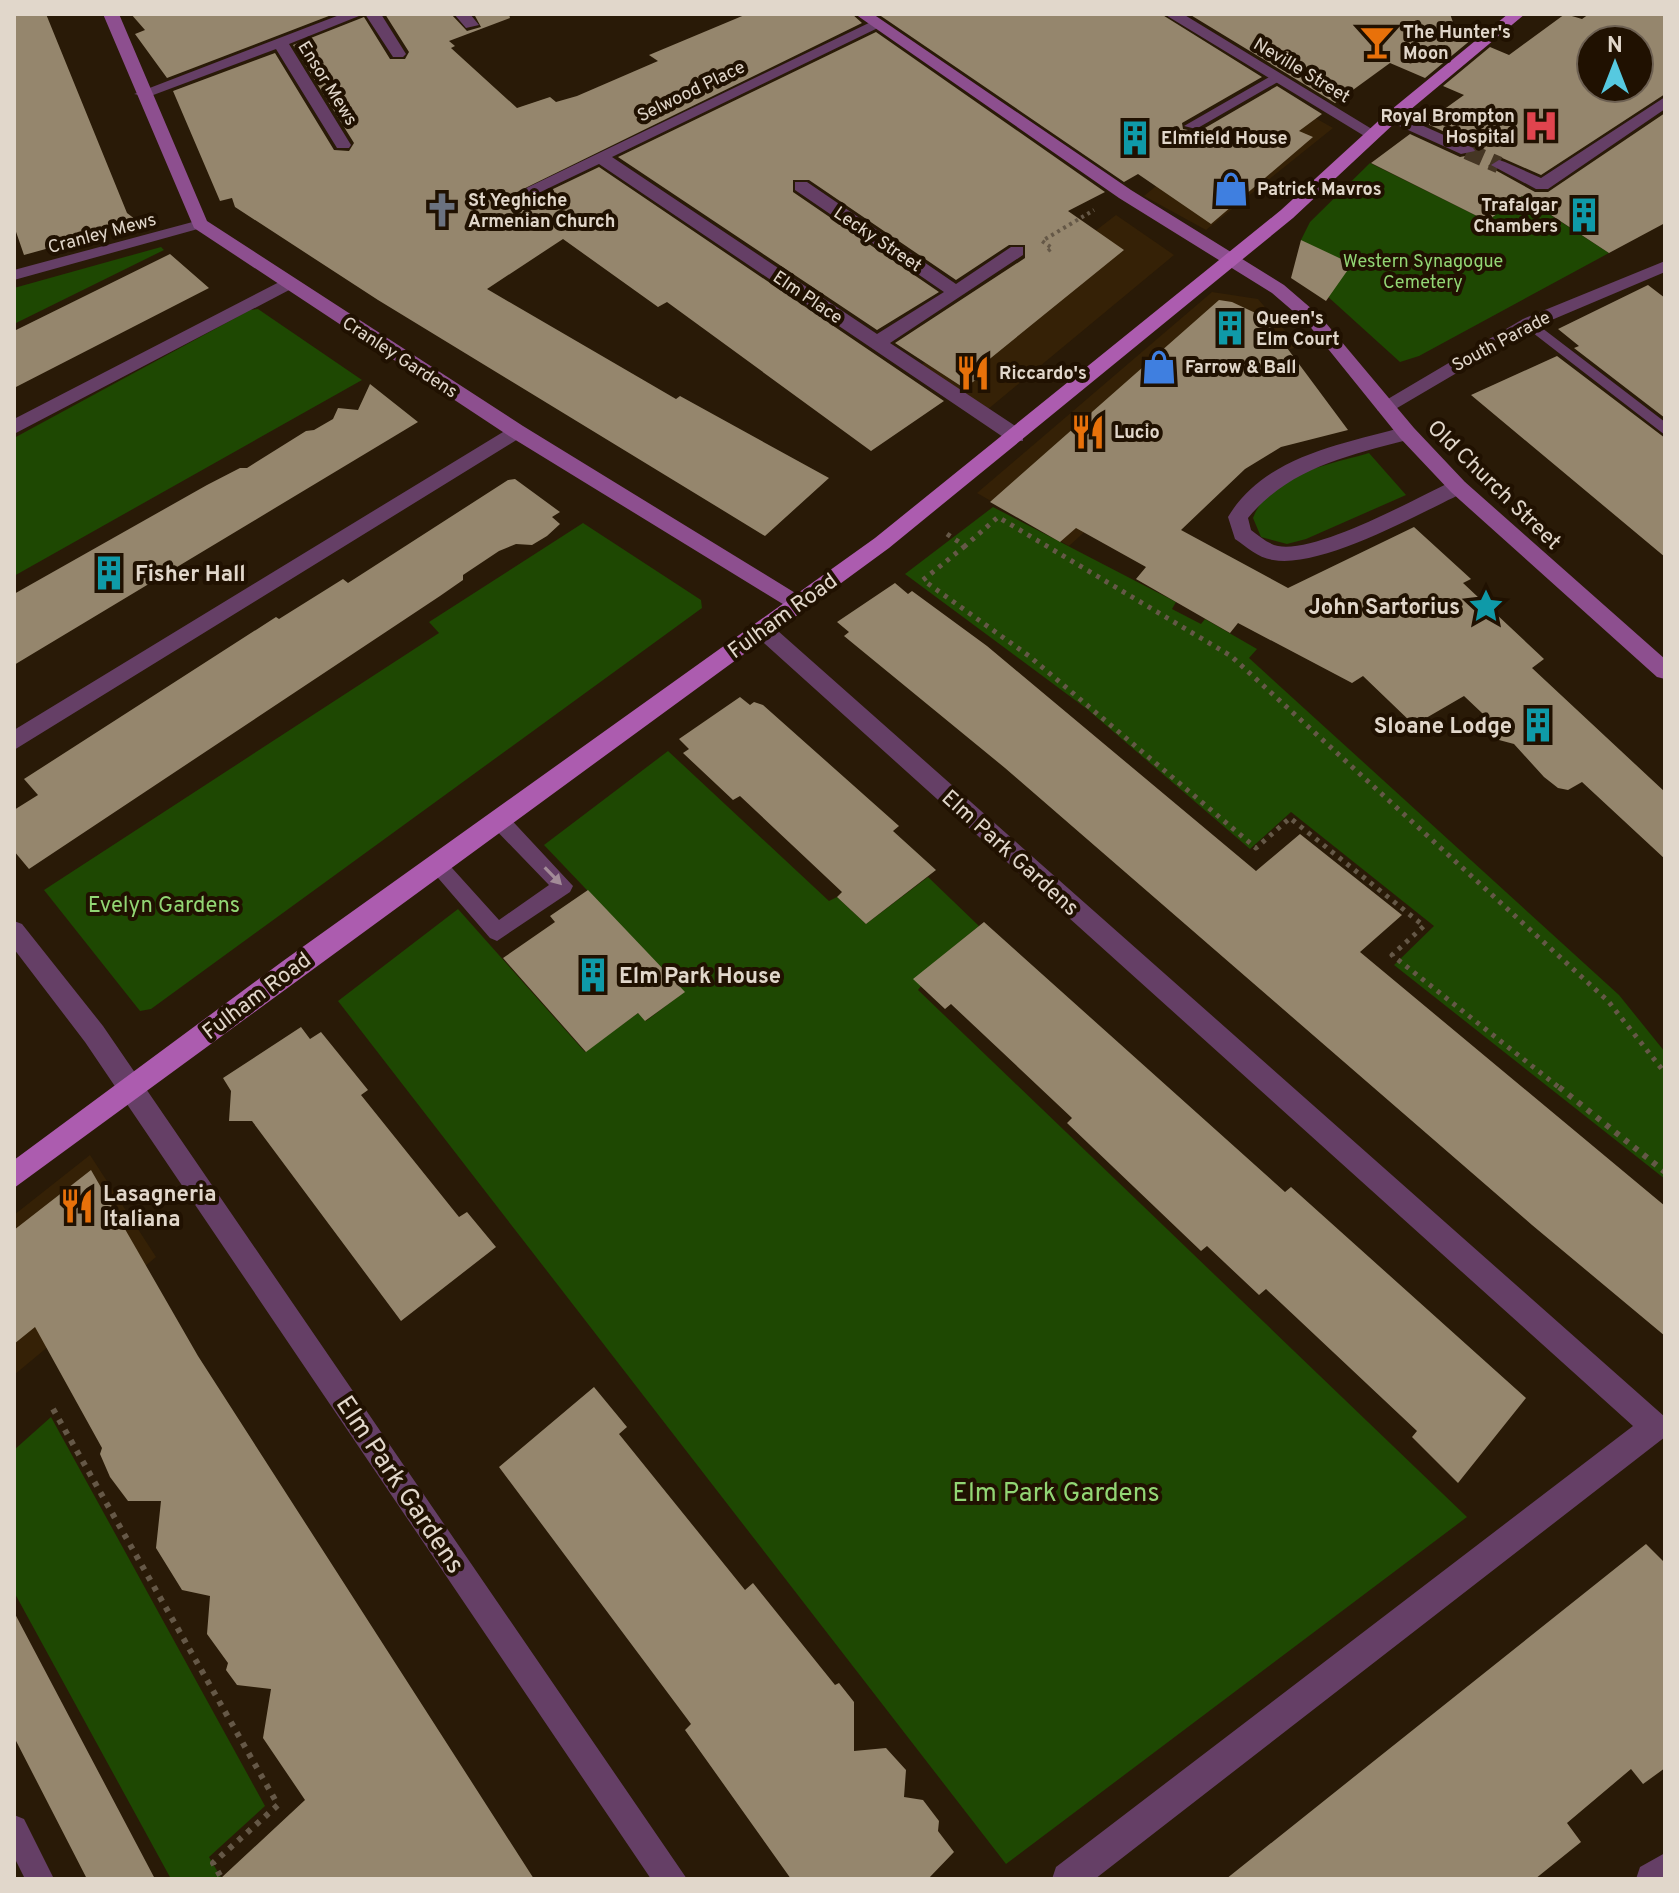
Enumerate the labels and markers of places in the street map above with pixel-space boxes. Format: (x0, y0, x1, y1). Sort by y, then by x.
place label: The Hunter's Moon (1403, 22, 1511, 66)
bar icon: The Hunter's Moon (1358, 23, 1396, 61)
place label: Royal Brompton Hospital (1380, 106, 1515, 150)
hospital icon: Royal Brompton Hospital (1522, 107, 1560, 145)
building icon: Elmfield House (1116, 119, 1154, 157)
place label: Elmfield House (1161, 128, 1288, 151)
shop icon: Patrick Mavros (1212, 170, 1250, 208)
place label: Patrick Mavros (1257, 179, 1382, 202)
place label: St Yeghiche Armenian Church (468, 190, 615, 234)
church icon: St Yeghiche Armenian Church (423, 191, 461, 229)
place label: Trafalgar Chambers (1473, 195, 1558, 239)
building icon: Trafalgar Chambers (1565, 196, 1603, 234)
place label: Queen's Elm Court (1256, 308, 1340, 352)
building icon: Queen's Elm Court (1211, 309, 1249, 347)
shop icon: Farrow & Ball (1140, 348, 1178, 386)
restaurant icon: Riccardo's (954, 354, 992, 392)
place label: Farrow & Ball (1185, 357, 1297, 380)
place label: Riccardo's (999, 363, 1087, 386)
restaurant icon: Lucio (1069, 413, 1107, 451)
place label: Lucio (1114, 422, 1160, 445)
building icon: Fisher Hall (90, 554, 128, 592)
place label: Fisher Hall (135, 562, 246, 589)
place icon: John Sartorius (1467, 587, 1505, 625)
place label: John Sartorius (1309, 595, 1460, 622)
building icon: Sloane Lodge (1519, 706, 1557, 744)
place label: Sloane Lodge (1374, 714, 1512, 741)
building icon: Elm Park House (574, 956, 612, 994)
place label: Elm Park House (619, 964, 781, 991)
place label: Lasagneria Italiana (103, 1182, 216, 1234)
restaurant icon: Lasagneria Italiana (58, 1187, 96, 1225)

